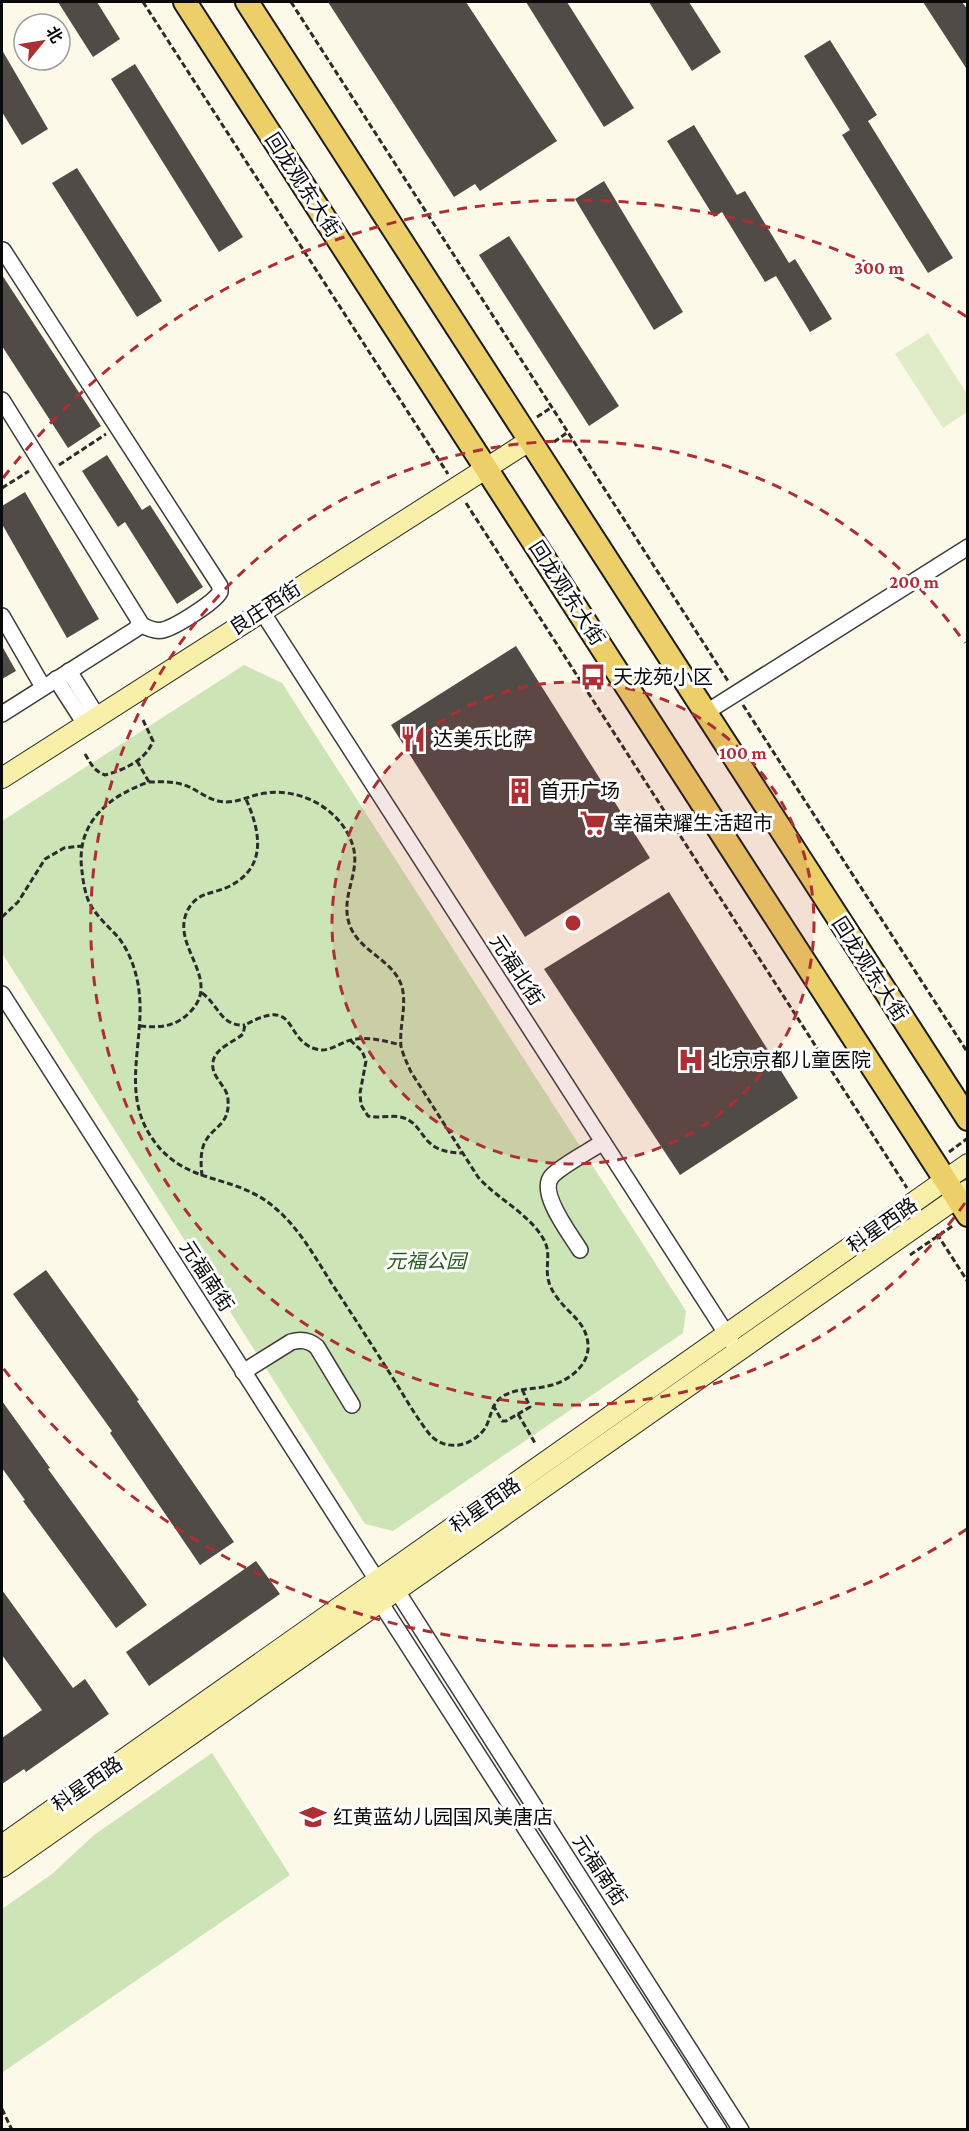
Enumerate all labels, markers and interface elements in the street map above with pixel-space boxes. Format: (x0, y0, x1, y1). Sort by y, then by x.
north arrow (12, 12, 72, 72)
text: 北 (43, 24, 66, 46)
street label: 回龙观东大街 (261, 129, 345, 241)
text: 300 m (854, 258, 904, 278)
street label: 回龙观东大街 (525, 537, 609, 649)
text: 200 m (889, 572, 940, 592)
street label: 良庄西街 (225, 577, 305, 639)
bus stop icon: 天龙苑小区 (578, 662, 608, 692)
place label: 天龙苑小区 (613, 666, 713, 688)
restaurant icon: 达美乐比萨 (398, 724, 428, 754)
place label: 达美乐比萨 (433, 728, 533, 750)
text: 100 m (719, 743, 767, 763)
building icon: 首开广场 (505, 776, 535, 806)
place label: 首开广场 (540, 780, 620, 802)
supermarket icon: 幸福荣耀生活超市 (578, 808, 608, 838)
place label: 幸福荣耀生活超市 (613, 812, 773, 834)
centre of rings (563, 913, 583, 933)
street label: 回龙观东大街 (828, 913, 912, 1025)
street label: 元福北街 (486, 930, 548, 1010)
hospital icon: 北京京都儿童医院 (676, 1045, 706, 1075)
place label: 北京京都儿童医院 (711, 1049, 871, 1071)
street label: 科星西路 (843, 1193, 921, 1257)
street label: 元福南街 (176, 1236, 238, 1316)
park label: 元福公园 (386, 1250, 469, 1272)
street label: 科星西路 (446, 1473, 524, 1537)
street label: 科星西路 (48, 1752, 126, 1816)
school or university icon: 红黄蓝幼儿园国风美唐店 (298, 1802, 328, 1832)
place label: 红黄蓝幼儿园国风美唐店 (333, 1806, 553, 1828)
street label: 元福南街 (569, 1830, 631, 1910)

